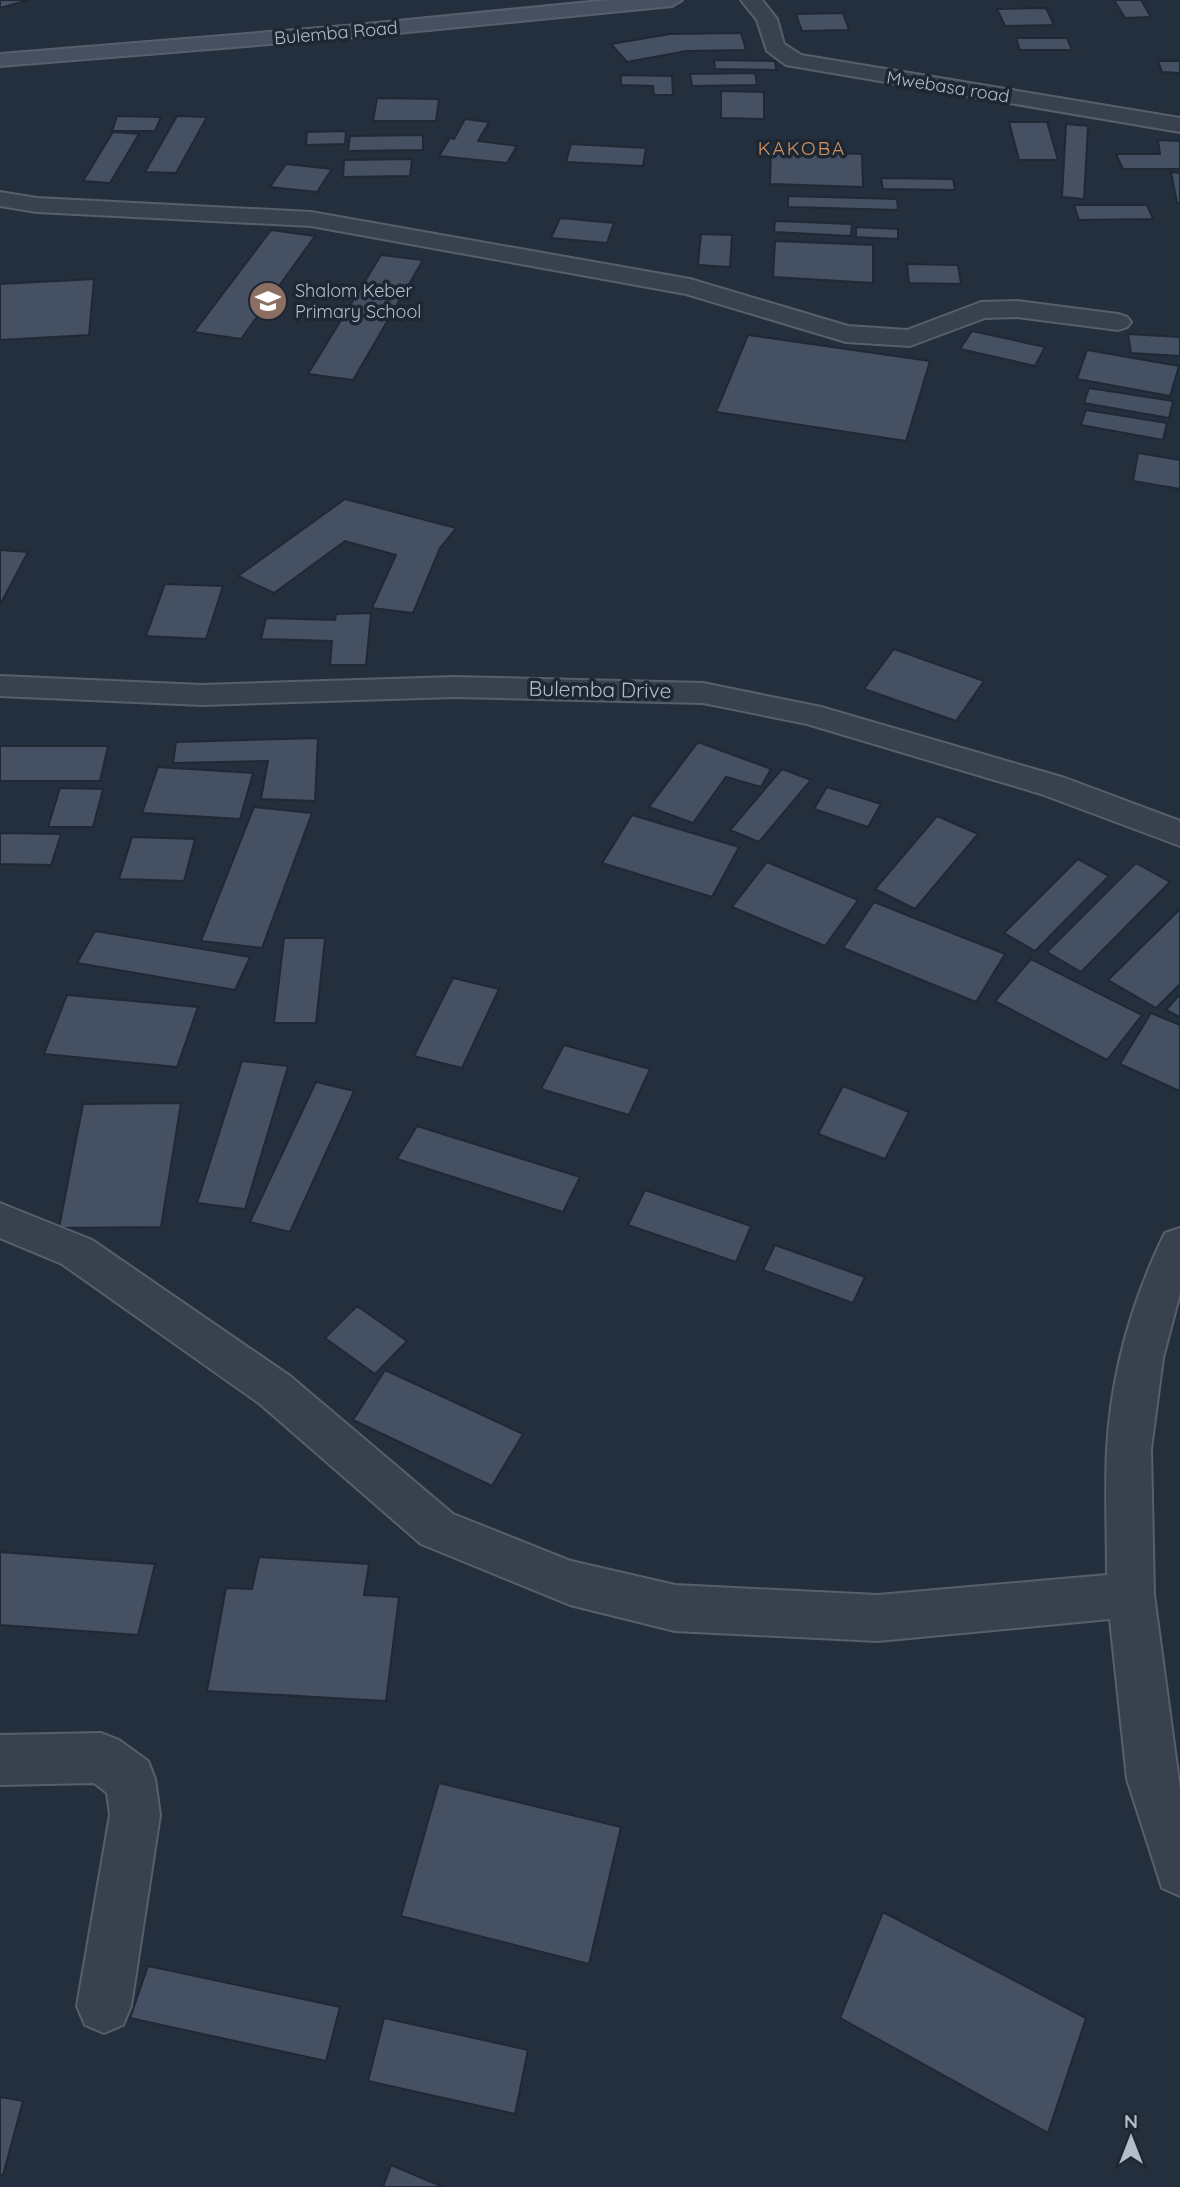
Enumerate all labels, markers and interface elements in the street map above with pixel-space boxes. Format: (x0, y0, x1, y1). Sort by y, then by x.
street label: Bulemba Road (273, 16, 399, 49)
street label: Mwebasa road (885, 65, 1011, 108)
district label: KAKOBA (758, 136, 846, 160)
place label: Shalom Keber Primary School (295, 279, 421, 323)
school or university icon: Shalom Keber Primary School (247, 280, 289, 322)
street label: Bulemba Drive (528, 675, 672, 703)
north arrow (1096, 2103, 1166, 2173)
text: N (1124, 2109, 1138, 2133)

